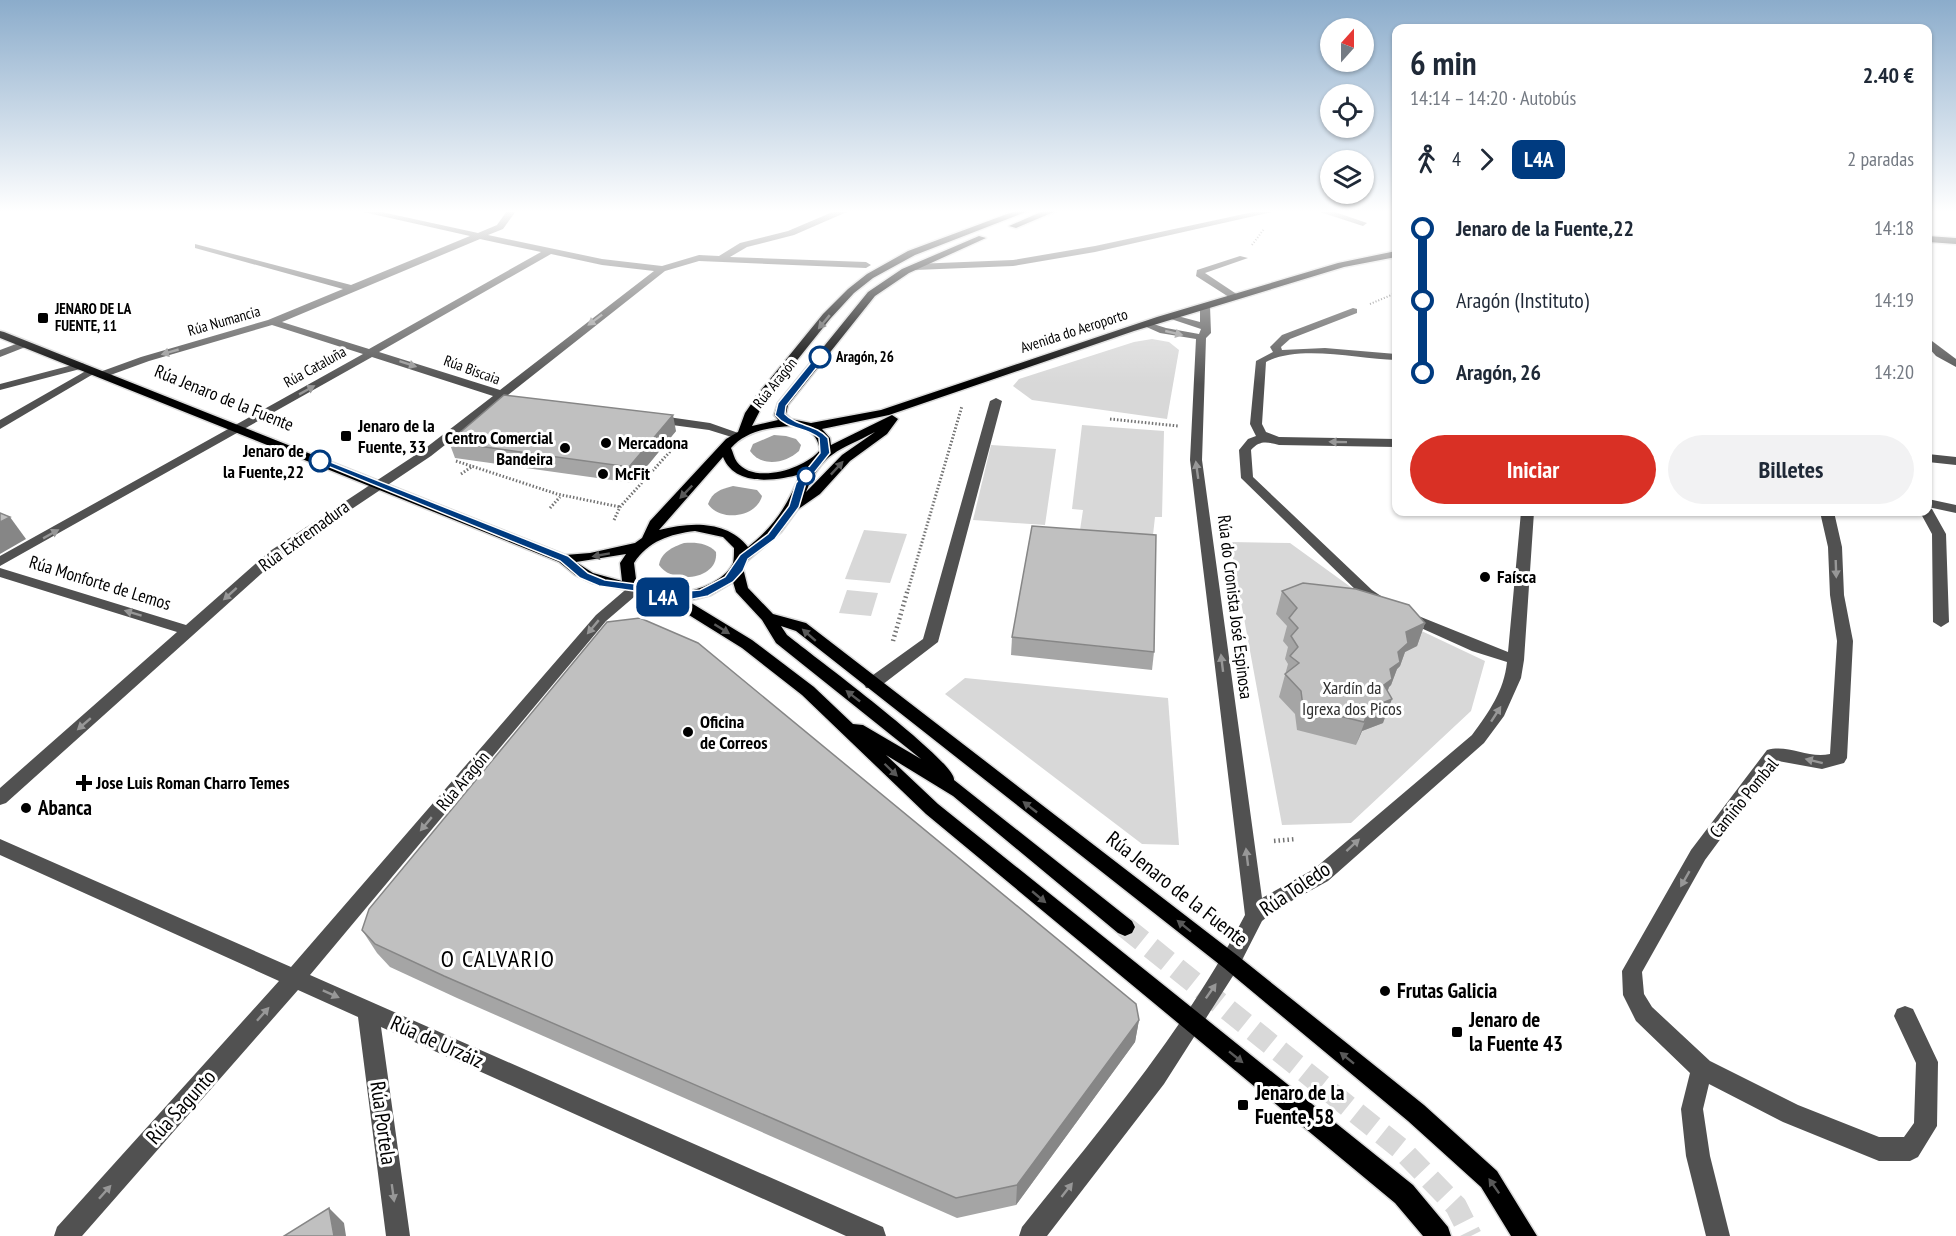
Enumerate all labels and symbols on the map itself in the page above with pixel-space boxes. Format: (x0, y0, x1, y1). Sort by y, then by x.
north arrow (1320, 18, 1374, 72)
place label: JENARO DE LA FUENTE, 11 (54, 299, 132, 335)
street label: Rúa Numancia (185, 301, 262, 340)
street label: Avenida do Aeroporto (1018, 304, 1130, 357)
marker: JENARO DE LA FUENTE, 11 (36, 311, 50, 325)
one-way arrow (587, 314, 603, 326)
one-way arrow (818, 315, 831, 330)
one-way arrow (1164, 329, 1183, 338)
street label: Rúa Cataluña (280, 342, 349, 391)
marker: Aragón, 26 (809, 346, 831, 368)
place label: Aragón, 26 (835, 347, 894, 366)
one-way arrow (161, 348, 179, 357)
street label: Rúa Biscaia (441, 351, 503, 389)
street label: Rúa Aragón (749, 354, 801, 412)
street label: Rúa Jenaro de la Fuente (151, 359, 297, 436)
one-way arrow (399, 360, 417, 369)
one-way arrow (299, 385, 316, 395)
place label: Jenaro de la Fuente, 33 (357, 414, 435, 458)
place label: Centro Comercial Bandeira (445, 426, 554, 470)
marker: Jenaro de la Fuente, 33 (339, 429, 353, 443)
place label: Mercadona (618, 431, 688, 454)
marker: Mercadona (599, 436, 613, 450)
one-way arrow (1329, 437, 1348, 447)
place label: Jenaro de la Fuente,22 (223, 439, 304, 483)
marker: Centro Comercial Bandeira (558, 441, 572, 455)
marker: Jenaro de la Fuente,22 (309, 450, 331, 472)
one-way arrow (829, 461, 843, 475)
one-way arrow (1193, 461, 1202, 480)
place label: McFit (615, 462, 651, 485)
marker: McFit (596, 467, 610, 481)
unlabelled marker (797, 467, 815, 485)
one-way arrow (679, 485, 693, 499)
street label: Rúa Extremadura (254, 495, 354, 576)
street label: Rúa do Cronista José Espinosa (1213, 514, 1258, 700)
one-way arrow (43, 529, 60, 539)
street label: Rúa Monforte de Lemos (26, 550, 174, 615)
one-way arrow (592, 551, 611, 560)
one-way arrow (1831, 560, 1841, 579)
place label: Faísca (1497, 565, 1536, 588)
marker: Faísca (1478, 570, 1492, 584)
line badge: L4A (628, 578, 698, 616)
one-way arrow (223, 587, 238, 600)
one-way arrow (124, 608, 142, 618)
one-way arrow (587, 619, 600, 635)
one-way arrow (714, 623, 730, 634)
one-way arrow (801, 628, 817, 641)
one-way arrow (1218, 654, 1227, 673)
park label: Xardín da Igrexa dos Picos (1302, 676, 1402, 720)
one-way arrow (845, 691, 860, 703)
one-way arrow (1490, 706, 1502, 722)
place label: Oficina de Correos (700, 710, 767, 754)
one-way arrow (76, 717, 92, 730)
marker: Oficina de Correos (681, 725, 695, 739)
street label: Rúa Aragón (431, 746, 494, 815)
street label: Camiño Pombal (1704, 752, 1783, 842)
one-way arrow (1805, 756, 1823, 766)
one-way arrow (883, 763, 897, 777)
place label: Jose Luis Roman Charro Temes (95, 771, 290, 794)
marker: Jose Luis Roman Charro Temes (77, 776, 91, 790)
place label: Abanca (37, 794, 92, 821)
marker: Abanca (19, 801, 33, 815)
one-way arrow (1023, 801, 1038, 813)
one-way arrow (420, 816, 433, 831)
street label: Rúa Jenaro de la Fuente (1101, 825, 1254, 952)
one-way arrow (1345, 839, 1360, 852)
one-way arrow (1243, 847, 1252, 866)
street label: Rúa Toledo (1254, 855, 1335, 922)
one-way arrow (1680, 871, 1690, 888)
one-way arrow (1031, 890, 1046, 903)
one-way arrow (1177, 920, 1192, 933)
district label: O CALVARIO (441, 943, 555, 974)
place label: Frutas Galicia (1397, 977, 1498, 1004)
one-way arrow (1205, 983, 1216, 999)
marker: Frutas Galicia (1378, 984, 1392, 998)
one-way arrow (323, 989, 341, 999)
place label: Jenaro de la Fuente 43 (1468, 1006, 1563, 1057)
one-way arrow (256, 1007, 269, 1022)
street label: Rúa de Urzáiz (386, 1009, 488, 1074)
marker: Jenaro de la Fuente 43 (1450, 1025, 1464, 1039)
one-way arrow (1228, 1050, 1244, 1063)
one-way arrow (1339, 1052, 1355, 1065)
street label: Rúa Sagunto (140, 1064, 221, 1150)
place label: Jenaro de la Fuente, 58 (1254, 1079, 1345, 1130)
street label: Rúa Portela (364, 1080, 403, 1166)
marker: Jenaro de la Fuente, 58 (1236, 1098, 1250, 1112)
one-way arrow (1488, 1179, 1500, 1195)
one-way arrow (1060, 1182, 1073, 1198)
one-way arrow (388, 1184, 397, 1203)
one-way arrow (98, 1185, 111, 1200)

